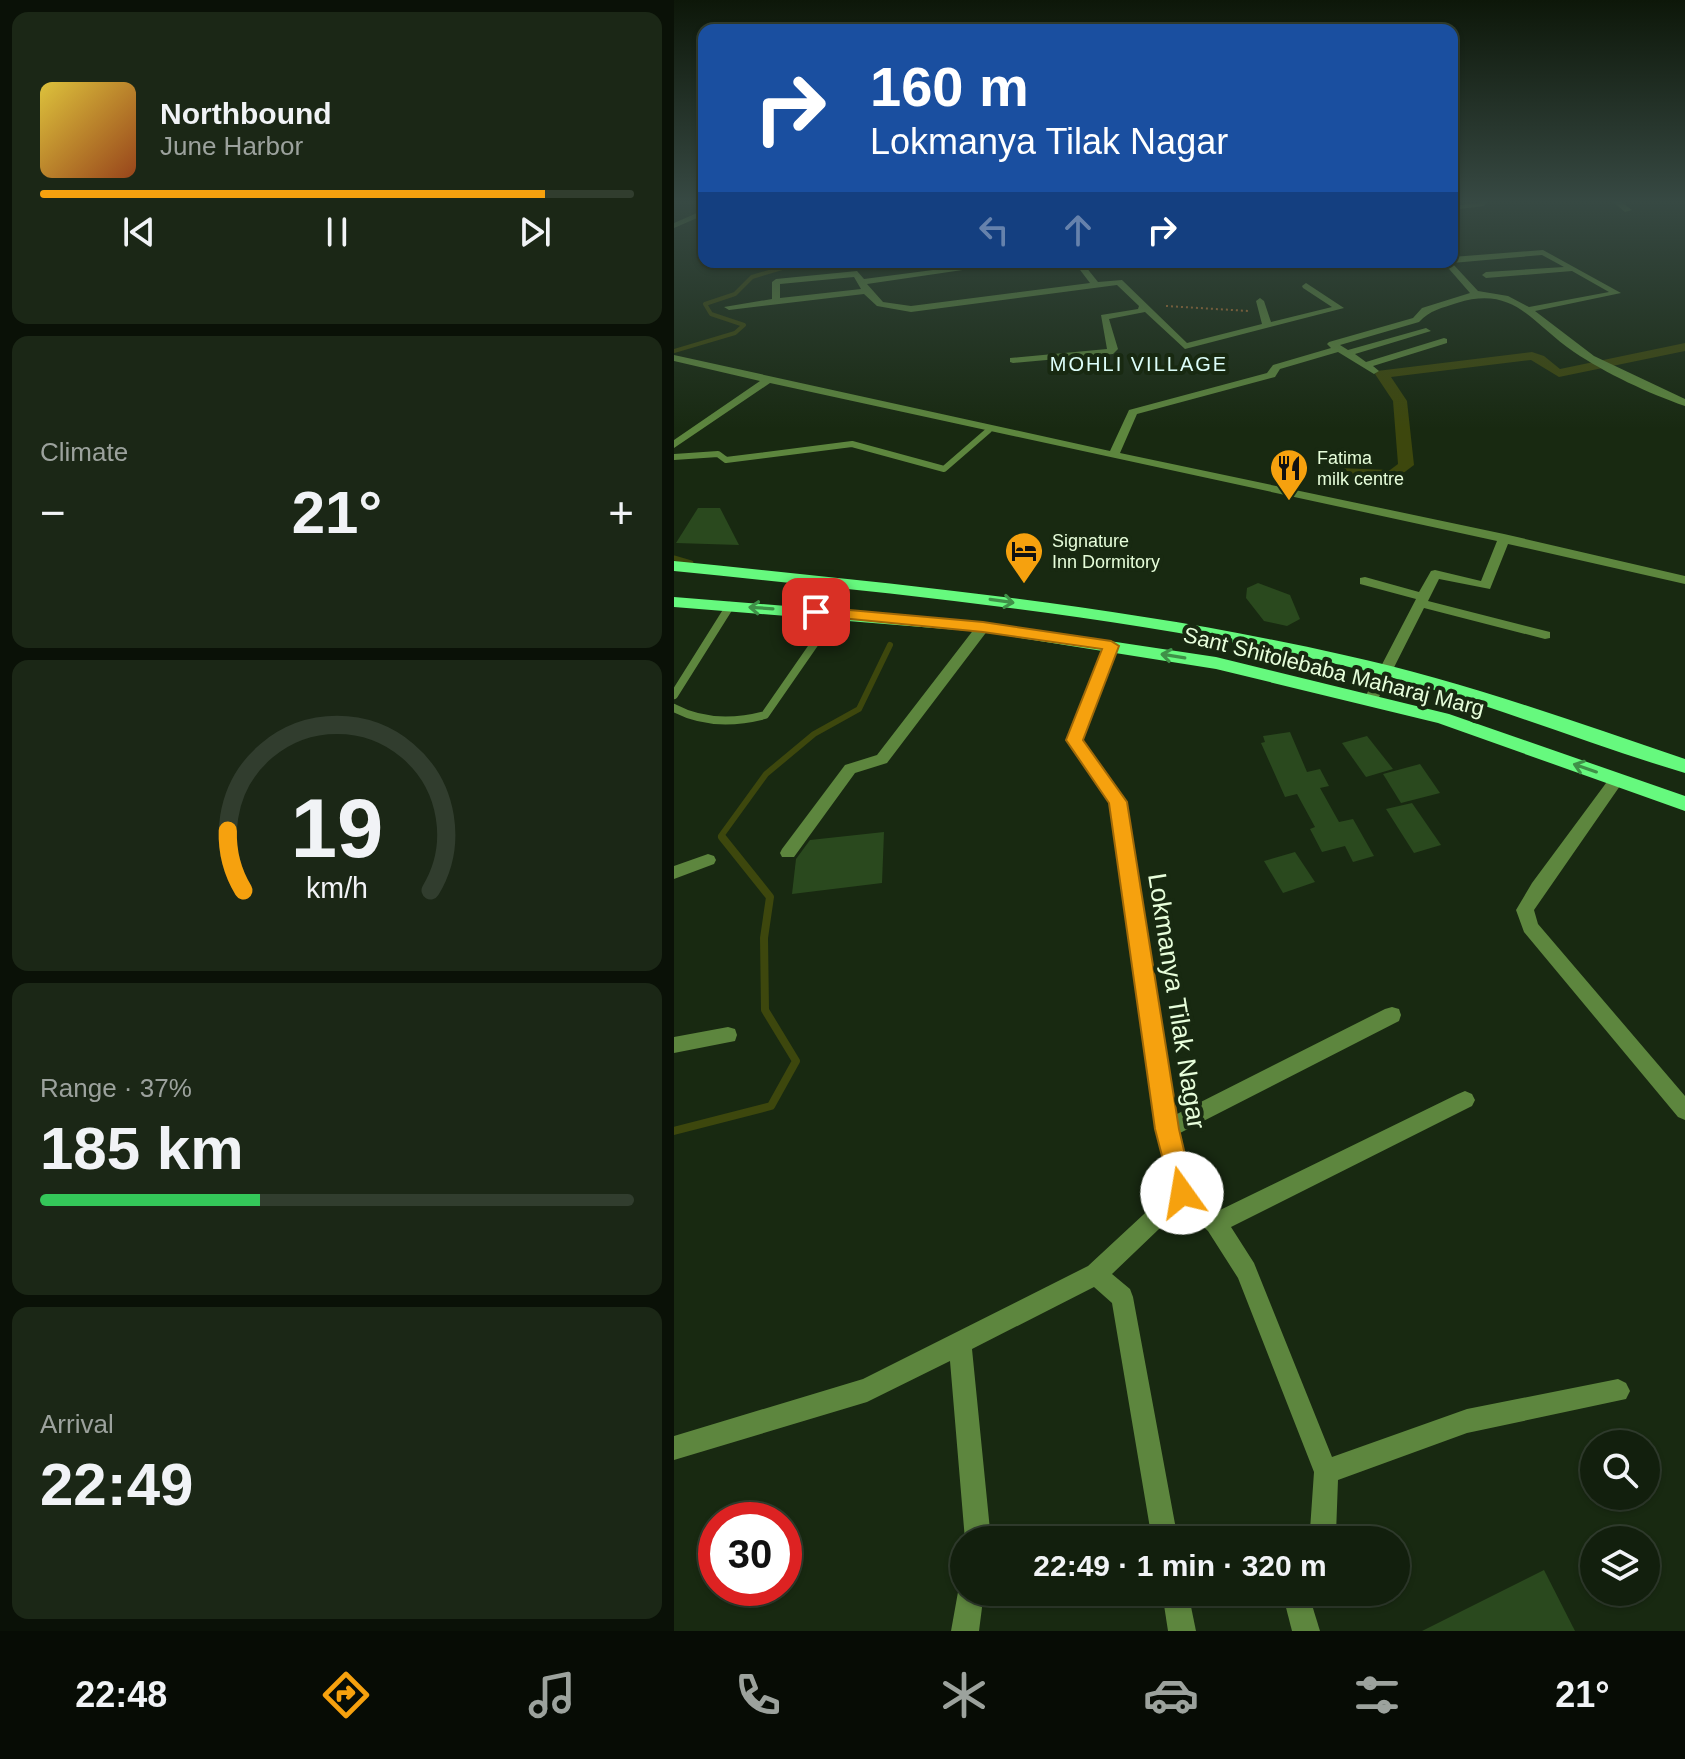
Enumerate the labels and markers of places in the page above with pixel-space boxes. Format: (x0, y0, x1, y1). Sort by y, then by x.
restaurant icon: Fatima milk centre (1268, 447, 1310, 502)
place label: Fatima milk centre (1317, 448, 1404, 489)
hotel icon: Signature Inn Dormitory (1003, 530, 1045, 585)
place label: Signature Inn Dormitory (1052, 531, 1160, 572)
pin (782, 578, 850, 646)

